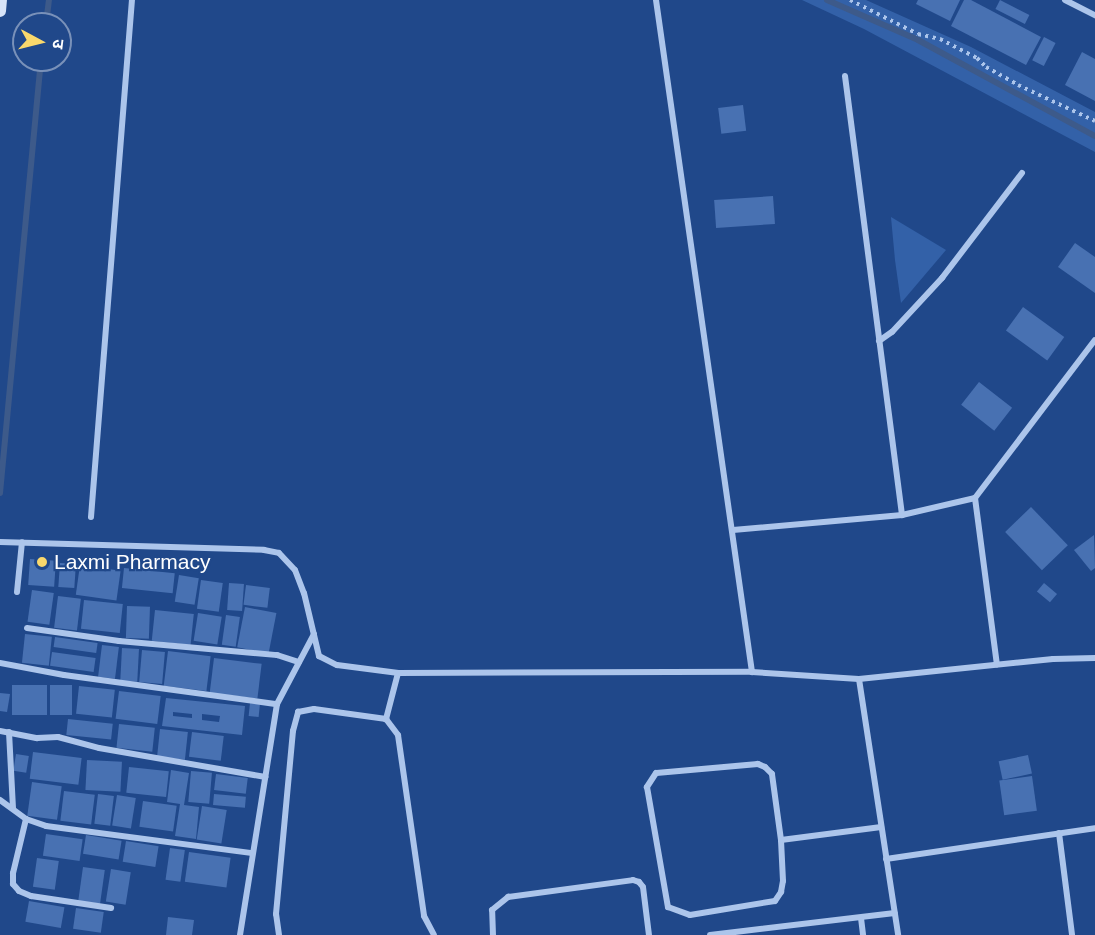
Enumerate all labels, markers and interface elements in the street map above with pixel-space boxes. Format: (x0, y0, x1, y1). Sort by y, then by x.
north arrow (12, 12, 72, 72)
text: उ (49, 38, 67, 50)
place label: Laxmi Pharmacy (54, 549, 210, 575)
marker: Laxmi Pharmacy (35, 555, 49, 569)

